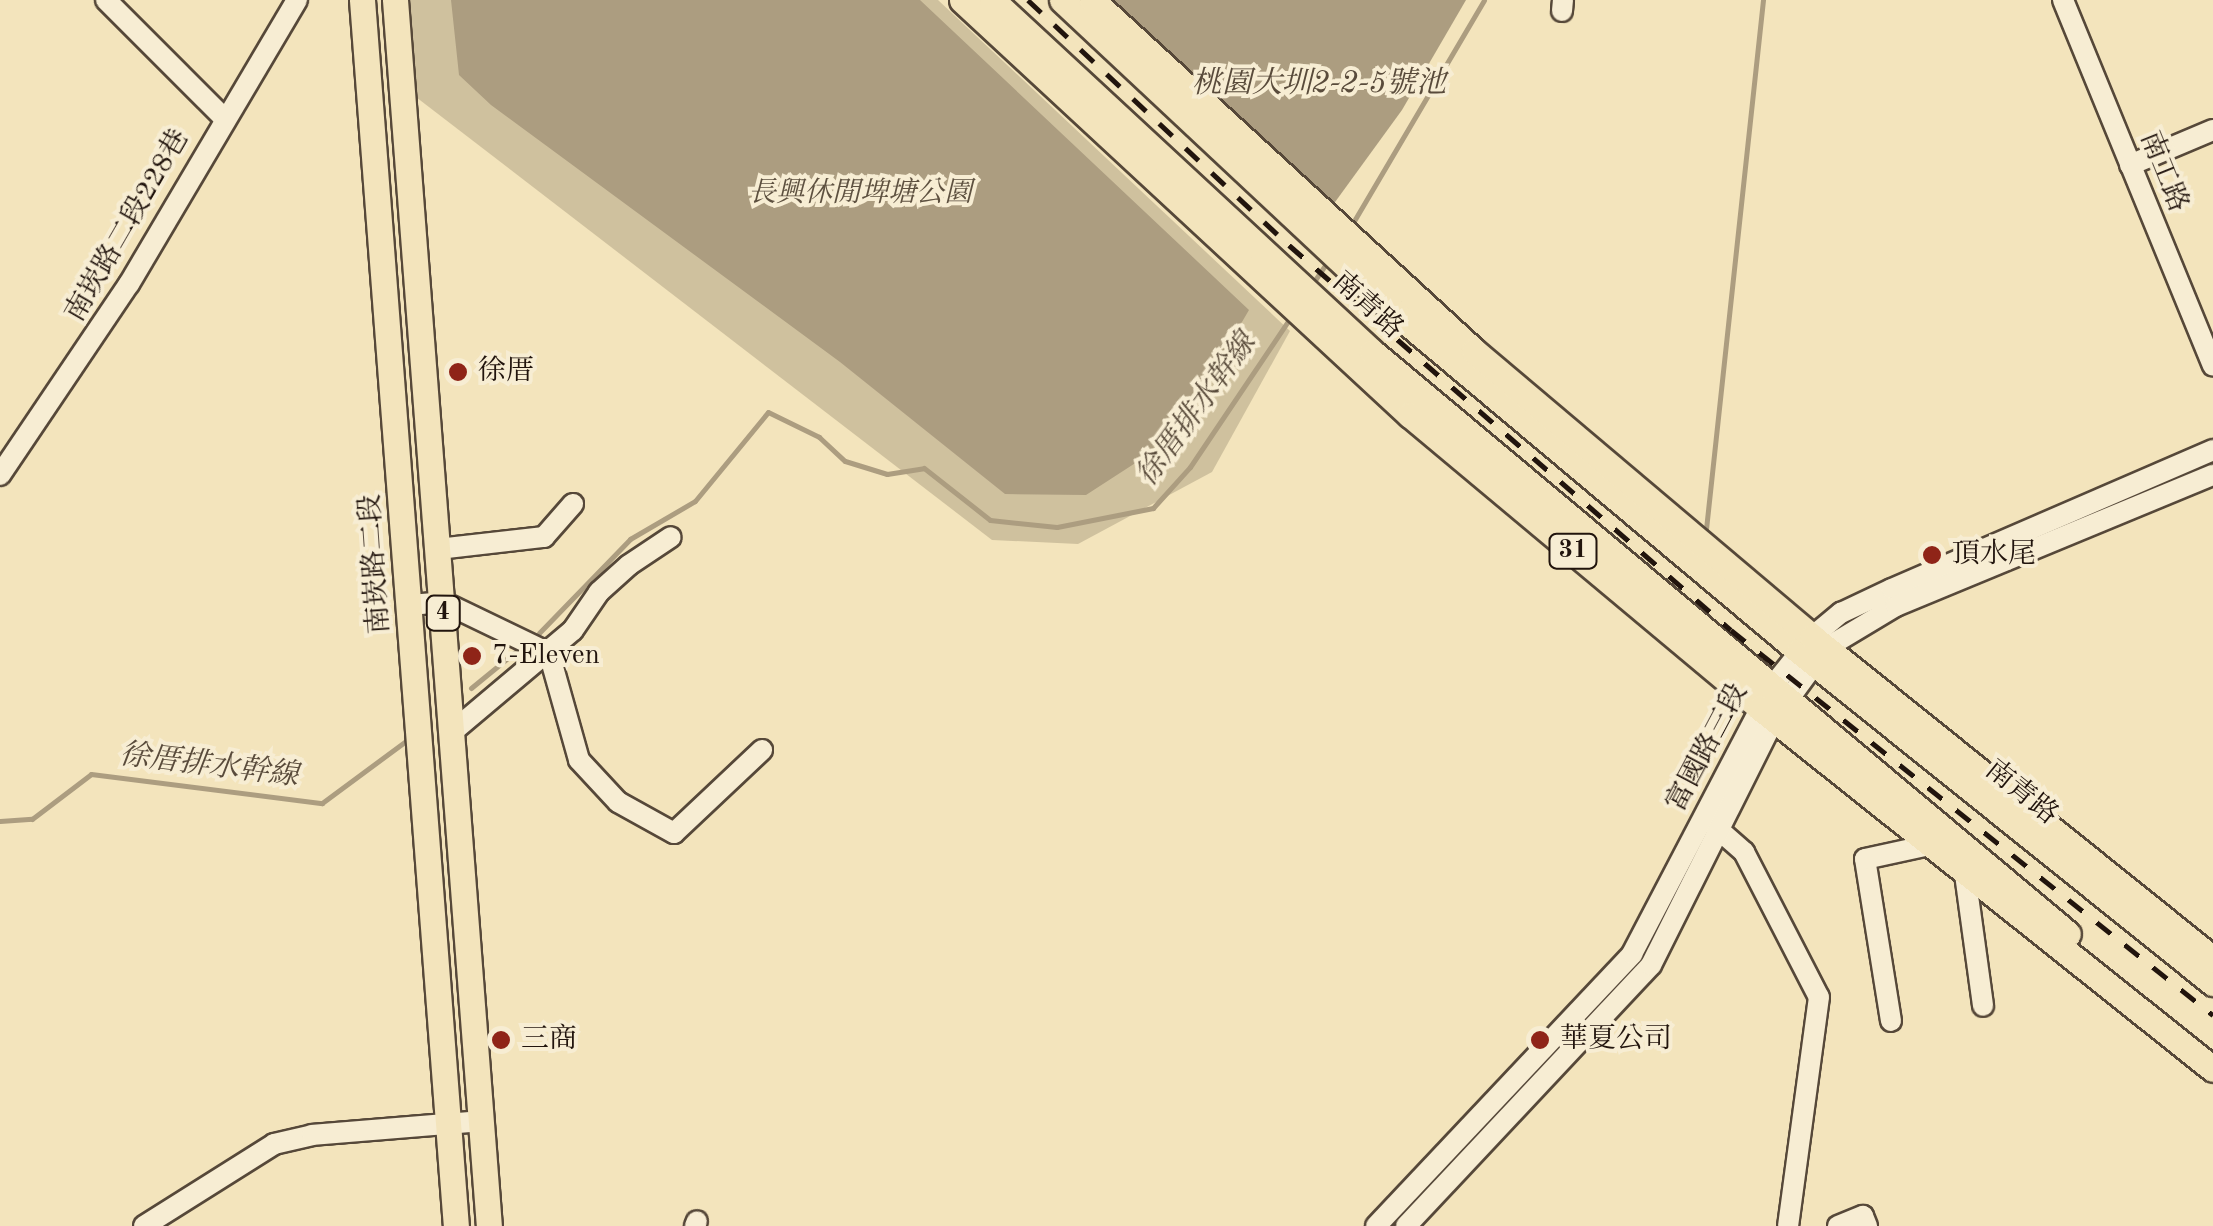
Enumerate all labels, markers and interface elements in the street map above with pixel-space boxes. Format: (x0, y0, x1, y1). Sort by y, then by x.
water label: 桃園大圳2-2-5號池 (1192, 66, 1446, 102)
street label: 南崁路二段228巷 (59, 124, 197, 328)
street label: 南工路 (2132, 127, 2194, 217)
park label: 長興休閒埤塘公園 (748, 177, 972, 211)
street label: 南青路 (1325, 265, 1409, 347)
water label: 徐厝排水幹線 (1130, 327, 1264, 493)
place label: 徐厝 (478, 355, 534, 389)
marker: 徐厝 (447, 361, 469, 383)
street label: 南崁路二段 (354, 493, 398, 635)
road number: 31 (1548, 531, 1598, 571)
place label: 頂水尾 (1952, 538, 2036, 572)
marker: 頂水尾 (1921, 544, 1943, 566)
road number: 4 (426, 593, 460, 633)
place label: 7-Eleven (492, 639, 600, 673)
marker: 7-Eleven (461, 645, 483, 667)
street label: 富國路三段 (1660, 678, 1756, 818)
water label: 徐厝排水幹線 (117, 737, 301, 795)
street label: 南青路 (1978, 754, 2064, 832)
place label: 三商 (521, 1023, 577, 1057)
place label: 華夏公司 (1560, 1023, 1672, 1057)
marker: 三商 (490, 1029, 512, 1051)
marker: 華夏公司 (1529, 1029, 1551, 1051)

